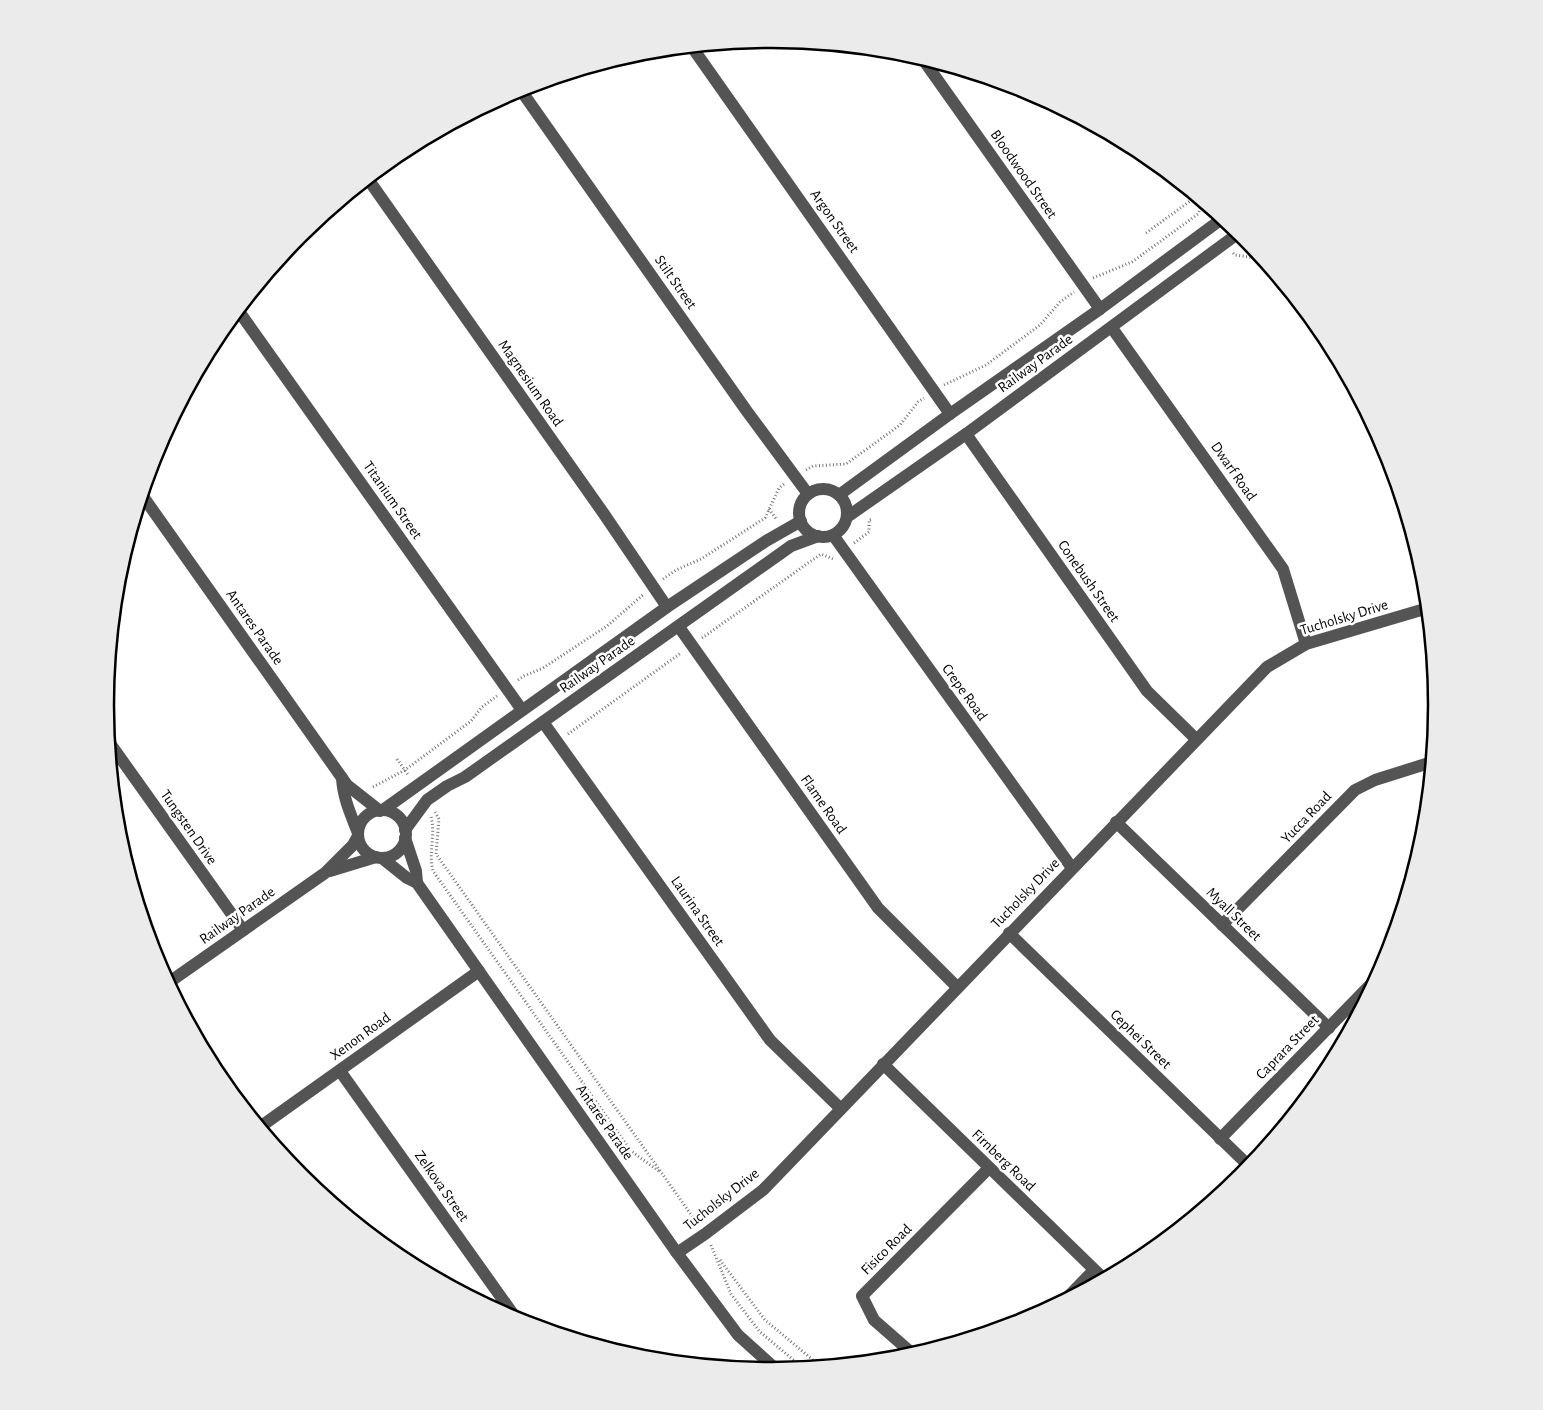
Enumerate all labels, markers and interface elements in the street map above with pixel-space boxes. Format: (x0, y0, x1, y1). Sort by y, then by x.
street label: Bloodwood Street (987, 127, 1060, 222)
street label: Argon Street (807, 187, 862, 256)
street label: Stilt Street (652, 253, 700, 312)
street label: Railway Parade (995, 331, 1075, 395)
street label: Magnesium Road (495, 337, 566, 429)
street label: Dwarf Road (1208, 439, 1259, 504)
street label: Titanium Street (360, 459, 425, 542)
street label: Conebush Street (1055, 538, 1122, 625)
street label: Antares Parade (223, 587, 286, 668)
street label: Tucholsky Drive (1298, 597, 1390, 638)
street label: Railway Parade (557, 633, 638, 696)
street label: Crepe Road (939, 661, 990, 724)
street label: Flame Road (798, 772, 849, 837)
street label: Tungsten Drive (157, 787, 220, 867)
street label: Yucca Road (1278, 789, 1335, 846)
street label: Tucholsky Drive (988, 855, 1062, 931)
street label: Laurina Street (668, 874, 727, 949)
street label: Railway Parade (197, 884, 278, 947)
street label: Myall Street (1203, 885, 1264, 944)
street label: Cephei Street (1107, 1007, 1174, 1072)
street label: Xenon Road (327, 1009, 393, 1063)
street label: Caprara Street (1253, 1012, 1322, 1082)
street label: Antares Parade (573, 1082, 636, 1163)
street label: Firnberg Road (969, 1127, 1038, 1194)
street label: Zelkova Street (412, 1148, 472, 1225)
street label: Tucholsky Drive (681, 1165, 762, 1233)
street label: Fisico Road (858, 1221, 915, 1278)

